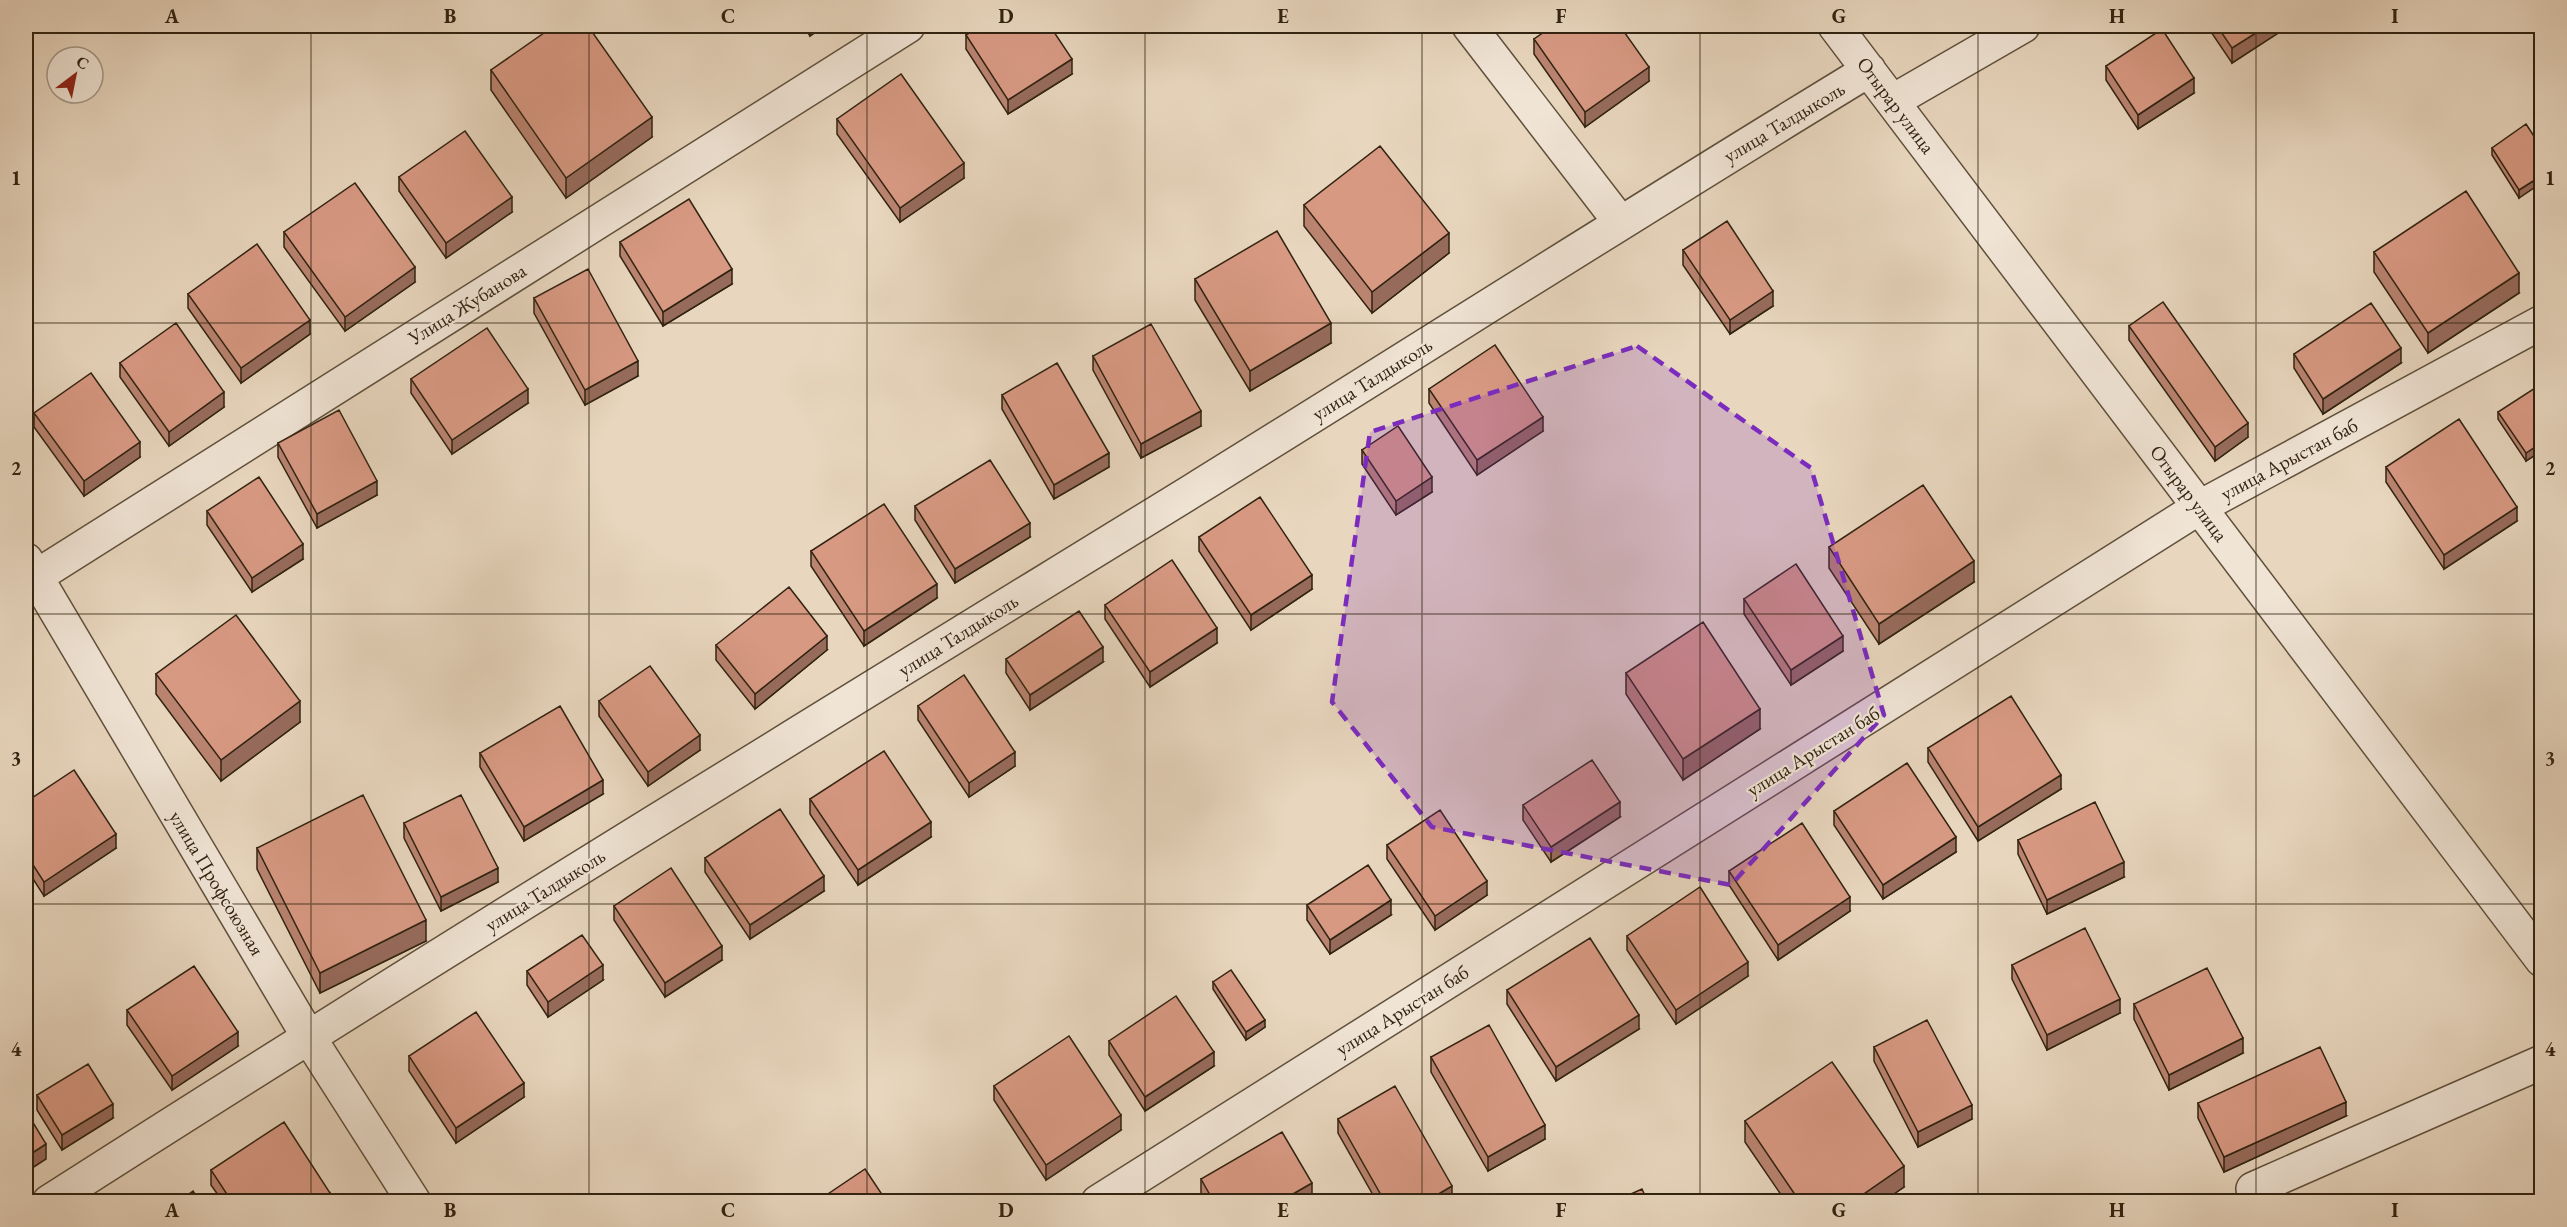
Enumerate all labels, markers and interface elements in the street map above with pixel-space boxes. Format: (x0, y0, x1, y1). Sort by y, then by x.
text: A (164, 3, 180, 29)
text: B (444, 3, 456, 29)
text: C (721, 3, 735, 29)
text: D (998, 3, 1014, 29)
text: E (1277, 3, 1289, 29)
text: F (1556, 3, 1567, 29)
text: G (1832, 3, 1846, 29)
text: H (2109, 3, 2125, 29)
text: I (2391, 3, 2399, 29)
north arrow (45, 45, 105, 105)
text: С (72, 51, 93, 75)
street label: Отырар улица (1851, 51, 1941, 159)
street label: улица Талдыколь (1719, 76, 1849, 168)
text: 1 (11, 165, 21, 191)
text: 1 (2545, 165, 2555, 191)
street label: Улица Жубанова (402, 257, 531, 351)
street label: улица Талдыколь (1307, 332, 1437, 426)
street label: улица Арыстан баб (2216, 412, 2362, 506)
street label: Отырар улица (2144, 439, 2234, 547)
text: 2 (11, 455, 22, 481)
text: 2 (2545, 455, 2556, 481)
street label: улица Талдыколь (893, 588, 1023, 682)
street label: улица Арыстан баб (1742, 700, 1884, 802)
text: 3 (11, 745, 21, 771)
text: 3 (2545, 745, 2555, 771)
street label: улица Профсоюзная (163, 806, 271, 960)
street label: улица Талдыколь (480, 843, 610, 937)
street label: улица Арыстан баб (1331, 959, 1473, 1061)
text: 4 (11, 1036, 22, 1062)
text: 4 (2545, 1036, 2556, 1062)
text: A (164, 1197, 180, 1223)
text: B (444, 1197, 456, 1223)
text: C (721, 1197, 735, 1223)
text: D (998, 1197, 1014, 1223)
text: E (1277, 1197, 1289, 1223)
text: F (1556, 1197, 1567, 1223)
text: G (1832, 1197, 1846, 1223)
text: H (2109, 1197, 2125, 1223)
text: I (2391, 1197, 2399, 1223)

